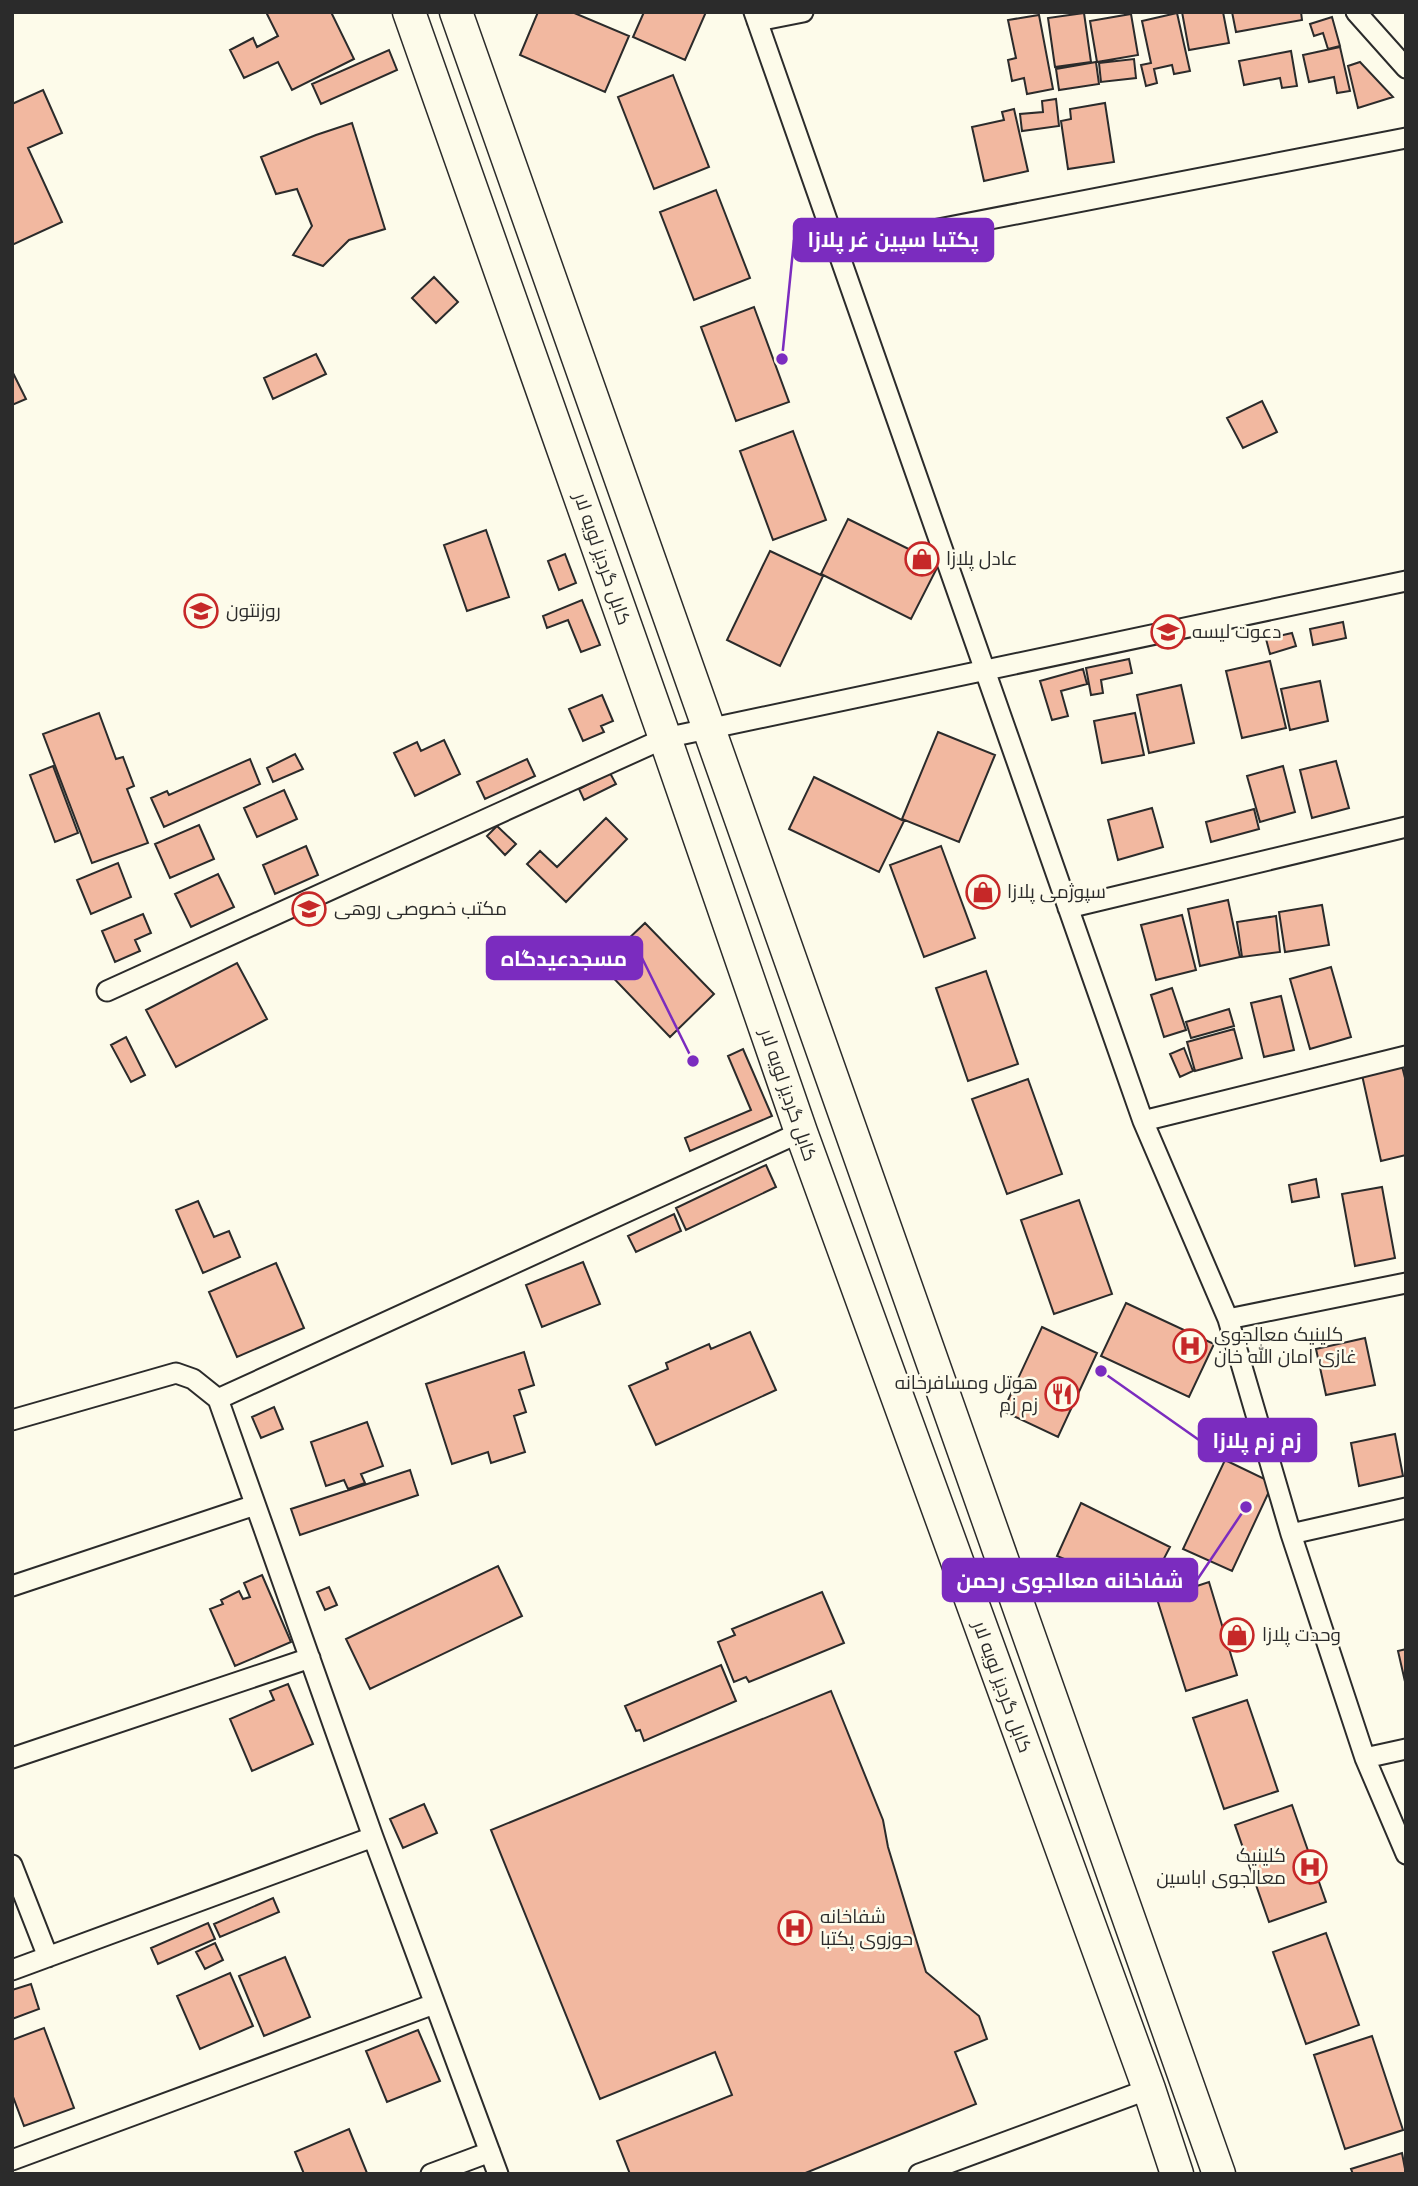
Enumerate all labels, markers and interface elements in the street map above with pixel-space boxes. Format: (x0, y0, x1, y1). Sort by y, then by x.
callout: پکتیا سپین غر پلازا (794, 219, 993, 261)
text: پکتیا سپین غر پلازا (807, 226, 979, 255)
street label: کابل گردیز لویه لار (567, 488, 637, 629)
shop icon: عادل پلازا (903, 540, 941, 578)
place label: عادل پلازا (946, 546, 1018, 572)
school or university icon: روزنتون (182, 592, 220, 630)
place label: روزنتون (226, 598, 281, 624)
school or university icon: دعوت لیسه (1149, 613, 1187, 651)
place label: دعوت لیسه (1192, 619, 1281, 645)
shop icon: سپوژمی پلازا (964, 873, 1002, 911)
place label: سپوژمی پلازا (1007, 879, 1106, 905)
school or university icon: مکتب خصوصی روهی (290, 890, 328, 928)
place label: مکتب خصوصی روهی (334, 896, 507, 922)
callout: مسجدعیدگاه (487, 937, 642, 979)
text: مسجدعیدگاه (501, 945, 627, 973)
street label: کابل گردیز لویه لار (753, 1024, 823, 1165)
place label: کلینیک معالجوی غازی امان الله خان (1214, 1322, 1357, 1370)
hospital icon: کلینیک معالجوی غازی امان الله خان (1171, 1327, 1209, 1365)
place label: هوتل ومسافرخانه زم زم (895, 1370, 1038, 1418)
restaurant icon: هوتل ومسافرخانه زم زم (1043, 1375, 1081, 1413)
callout: زم زم پلازا (1199, 1419, 1316, 1461)
text: زم زم پلازا (1212, 1427, 1302, 1456)
callout: شفاخانه معالجوی رحمن (943, 1559, 1197, 1601)
text: شفاخانه معالجوی رحمن (957, 1567, 1183, 1595)
shop icon: وحدت پلازا (1218, 1616, 1256, 1654)
street label: کابل گردیز لویه لار (966, 1617, 1038, 1757)
place label: وحدت پلازا (1262, 1622, 1341, 1648)
place label: کلینیک معالجوی اباسین (1156, 1843, 1286, 1891)
hospital icon: کلینیک معالجوی اباسین (1291, 1848, 1329, 1886)
place label: شفاخانه حوزوی پکتبا (820, 1904, 913, 1952)
hospital icon: شفاخانه حوزوی پکتبا (776, 1909, 814, 1947)

